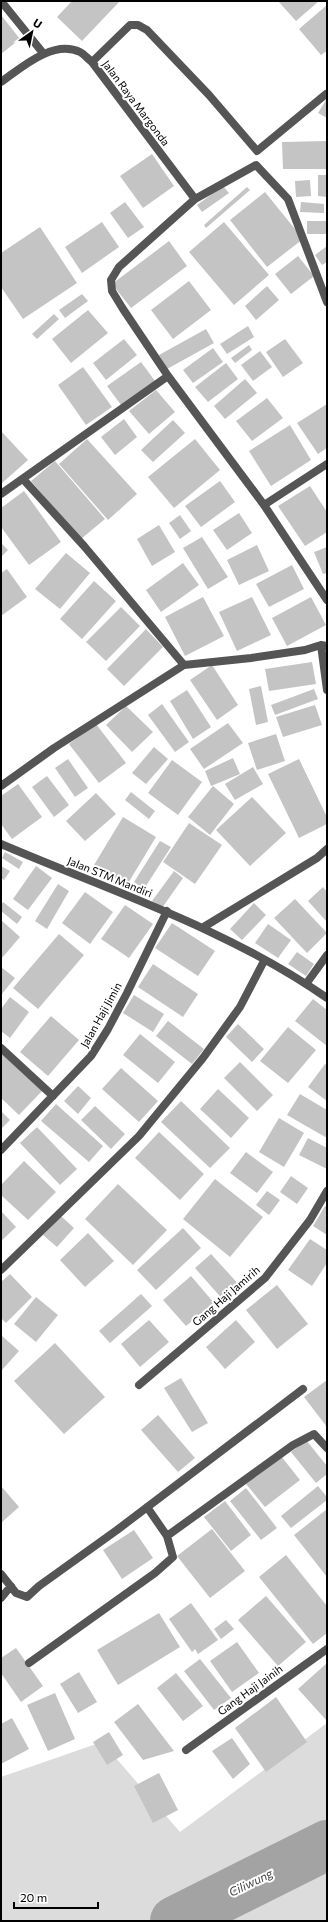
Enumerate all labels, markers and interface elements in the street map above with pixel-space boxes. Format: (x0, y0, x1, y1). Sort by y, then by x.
north arrow (12, 12, 52, 52)
text: U (31, 16, 45, 31)
street label: Jalan Raya Margonda (99, 57, 173, 149)
street label: Jalan STM Mandiri (65, 854, 155, 900)
street label: Jalan Haji Jimin (77, 980, 125, 1050)
street label: Gang Haji Jamirih (189, 1263, 263, 1329)
street label: Gang Haji Jainih (215, 1662, 285, 1718)
water label: Ciliwung (226, 1865, 275, 1899)
scale bar (14, 1884, 98, 1910)
text: 20 m (20, 1890, 47, 1904)

